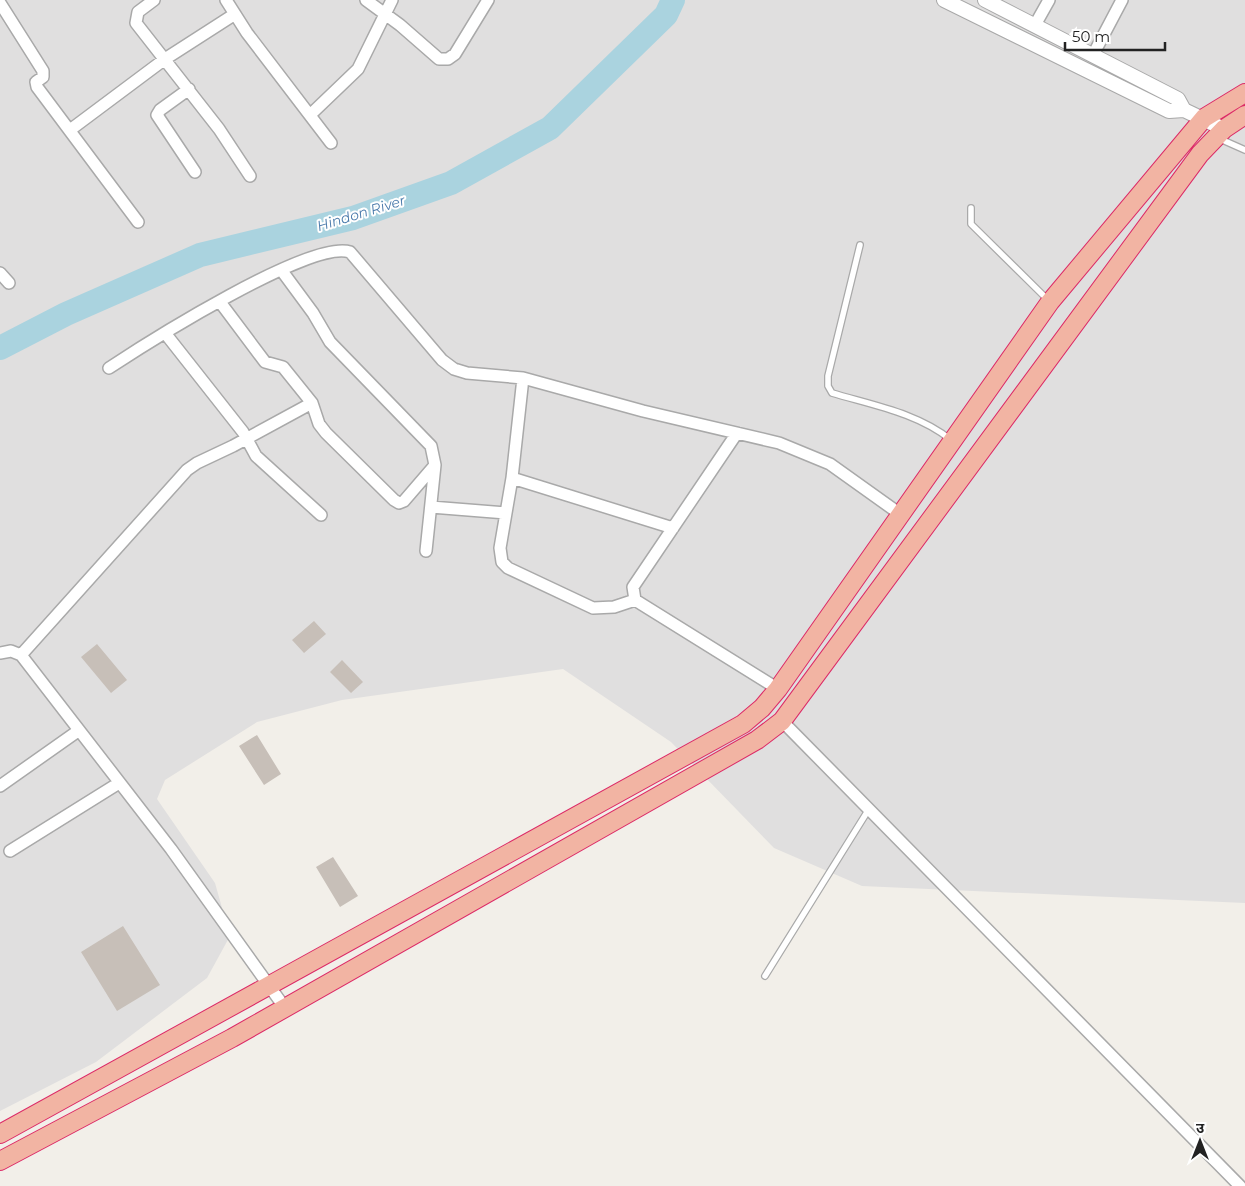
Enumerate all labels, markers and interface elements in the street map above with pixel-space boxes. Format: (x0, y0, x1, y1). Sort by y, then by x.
scale bar (1065, 20, 1165, 52)
text: 50 m (1072, 27, 1110, 46)
water label: Hindon River (315, 191, 408, 235)
north arrow (1175, 1116, 1225, 1166)
text: उ (1196, 1119, 1205, 1137)

